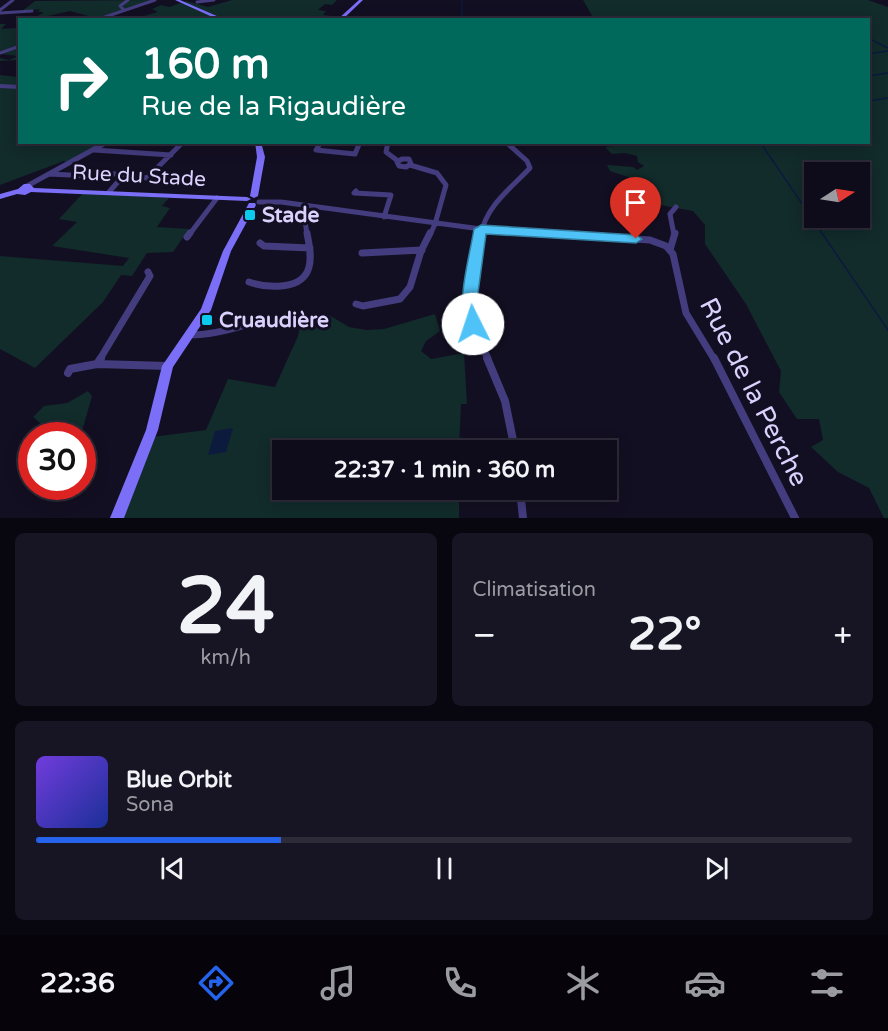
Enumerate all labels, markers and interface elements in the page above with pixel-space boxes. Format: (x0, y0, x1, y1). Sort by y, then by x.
text: 160 m (141, 39, 270, 90)
icon: right (42, 42, 120, 120)
text: Rue de la Rigaudière (141, 90, 406, 123)
street label: Rue du Stade (71, 160, 207, 192)
north arrow (804, 162, 870, 228)
map controls (804, 162, 870, 228)
pin (610, 177, 661, 239)
icon: arrive (619, 186, 652, 219)
place label: Stade (262, 203, 320, 228)
marker: Stade (243, 208, 257, 222)
position arrow (441, 292, 505, 356)
street label: Rue de la Perche (693, 293, 815, 491)
place label: Cruaudière (219, 308, 329, 333)
marker: Cruaudière (200, 313, 214, 327)
speed limit sign: 30 (18, 422, 96, 500)
text: 22:37 · 1 min · 360 m (334, 457, 555, 483)
text: 24 (177, 560, 275, 654)
text: Climatisation (473, 578, 596, 602)
text: 22° (628, 608, 701, 662)
text: − (473, 616, 496, 655)
text: + (833, 616, 852, 655)
text: km/h (201, 646, 251, 670)
text: Blue Orbit (126, 767, 232, 793)
text: Sona (126, 793, 174, 817)
icon: previous (156, 852, 189, 885)
icon: pause (428, 852, 461, 885)
icon: next (700, 852, 733, 885)
icon: directions (195, 962, 237, 1004)
icon: music (317, 962, 359, 1004)
icon: phone (439, 962, 481, 1004)
icon: climate (562, 962, 604, 1004)
icon: car (684, 962, 726, 1004)
icon: filters (806, 962, 848, 1004)
text: 22:36 (40, 967, 115, 1000)

